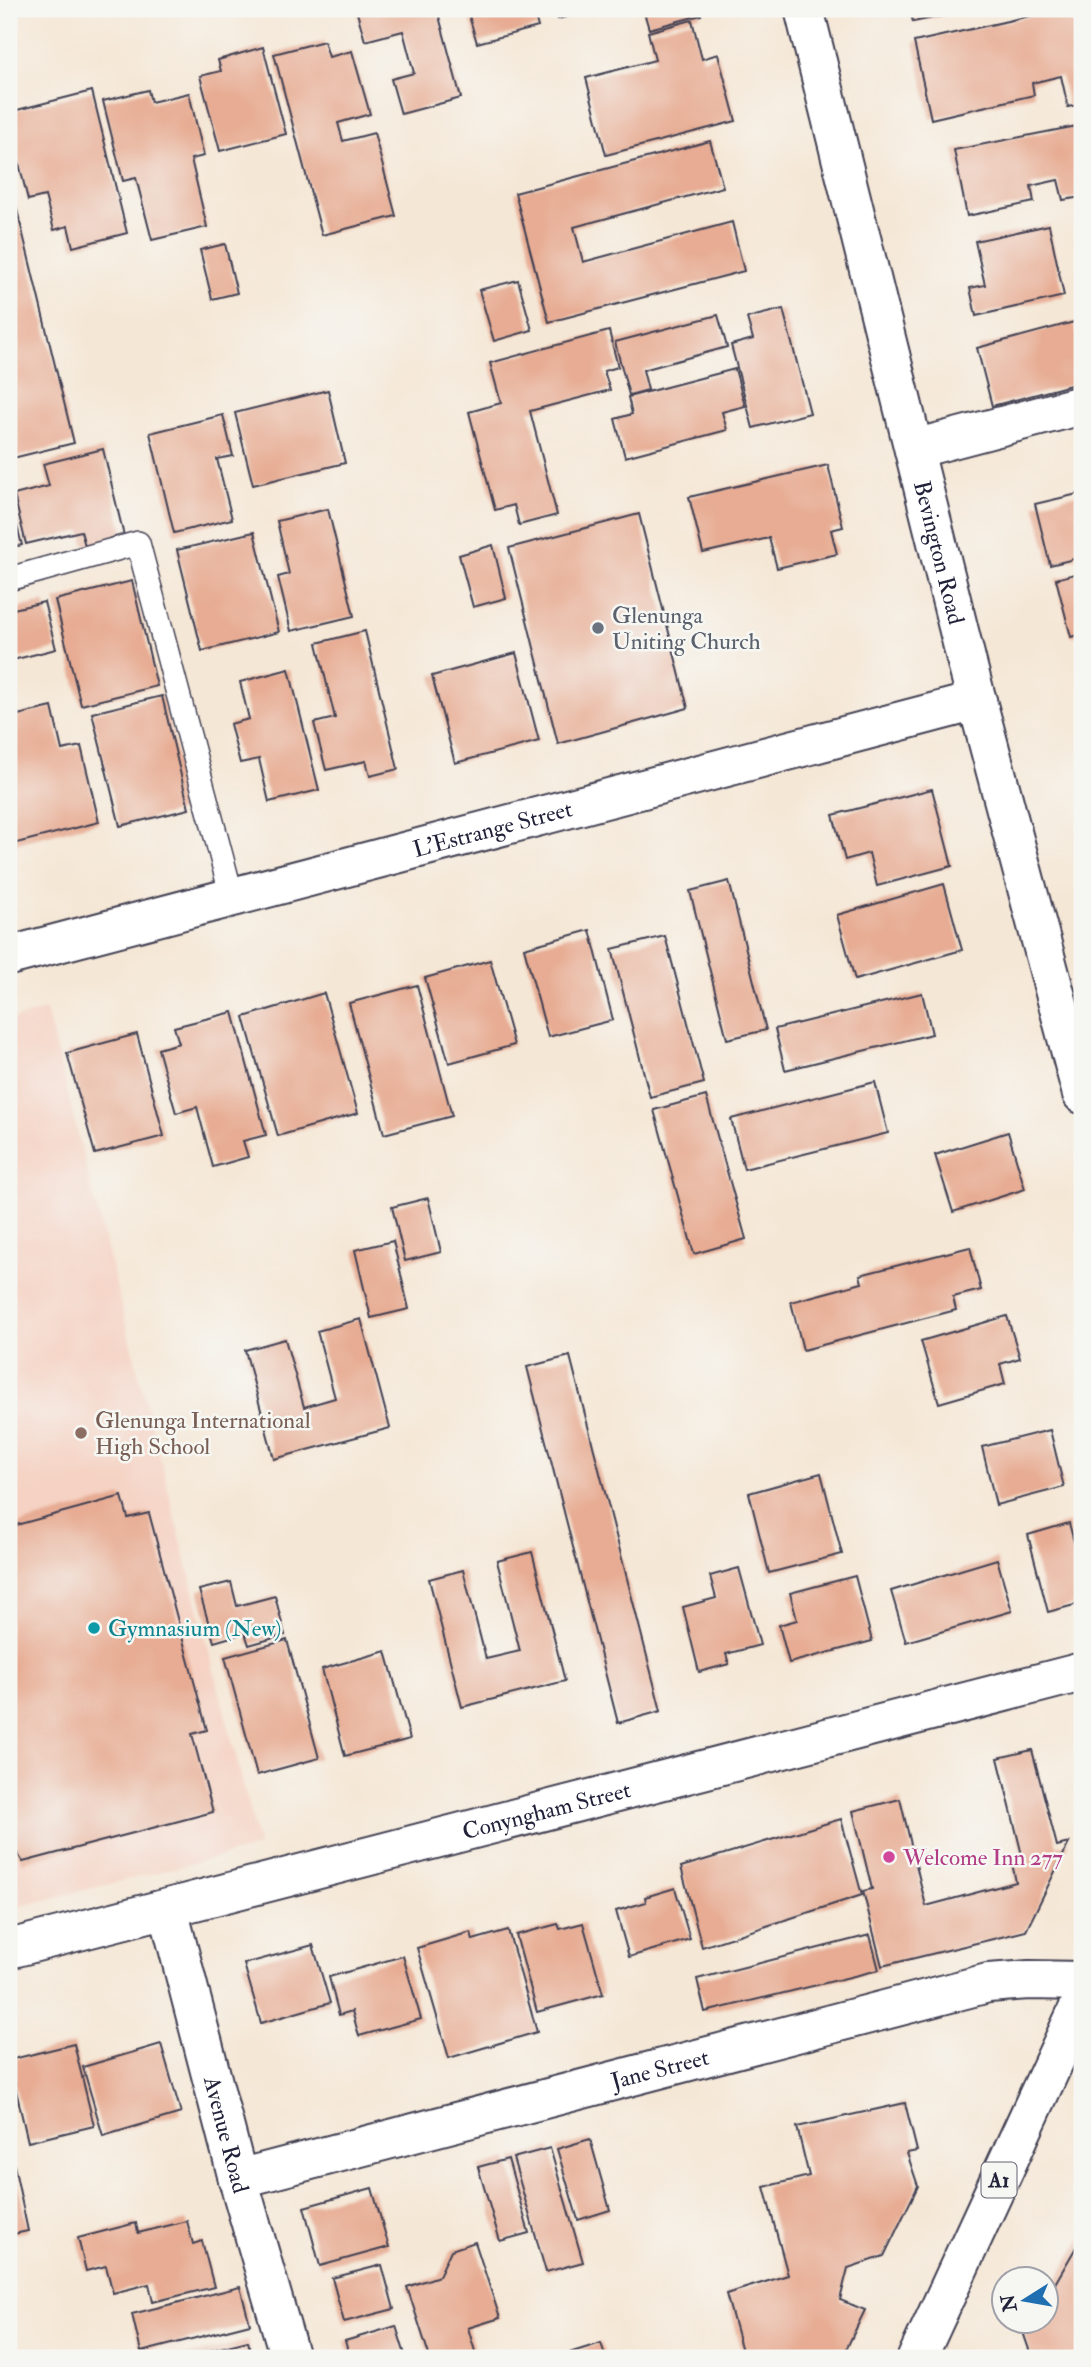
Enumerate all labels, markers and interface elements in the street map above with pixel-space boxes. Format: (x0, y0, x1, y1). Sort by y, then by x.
street label: Bevington Road (907, 478, 971, 627)
place label: Glenunga Uniting Church (612, 601, 761, 656)
marker: Glenunga Uniting Church (590, 620, 606, 636)
street label: L'Estrange Street (410, 794, 575, 864)
place label: Glenunga International High School (95, 1406, 311, 1461)
marker: Glenunga International High School (73, 1425, 89, 1441)
place label: Gymnasium (New) (108, 1614, 282, 1643)
marker: Gymnasium (New) (86, 1620, 102, 1636)
street label: Conyngham Street (459, 1775, 634, 1846)
place label: Welcome Inn 277 (902, 1843, 1063, 1872)
marker: Welcome Inn 277 (881, 1849, 897, 1865)
street label: Jane Street (607, 2043, 712, 2096)
street label: Avenue Road (197, 2072, 255, 2197)
road number: A1 (982, 2162, 1016, 2198)
north arrow (990, 2266, 1060, 2336)
text: N (996, 2291, 1023, 2315)

